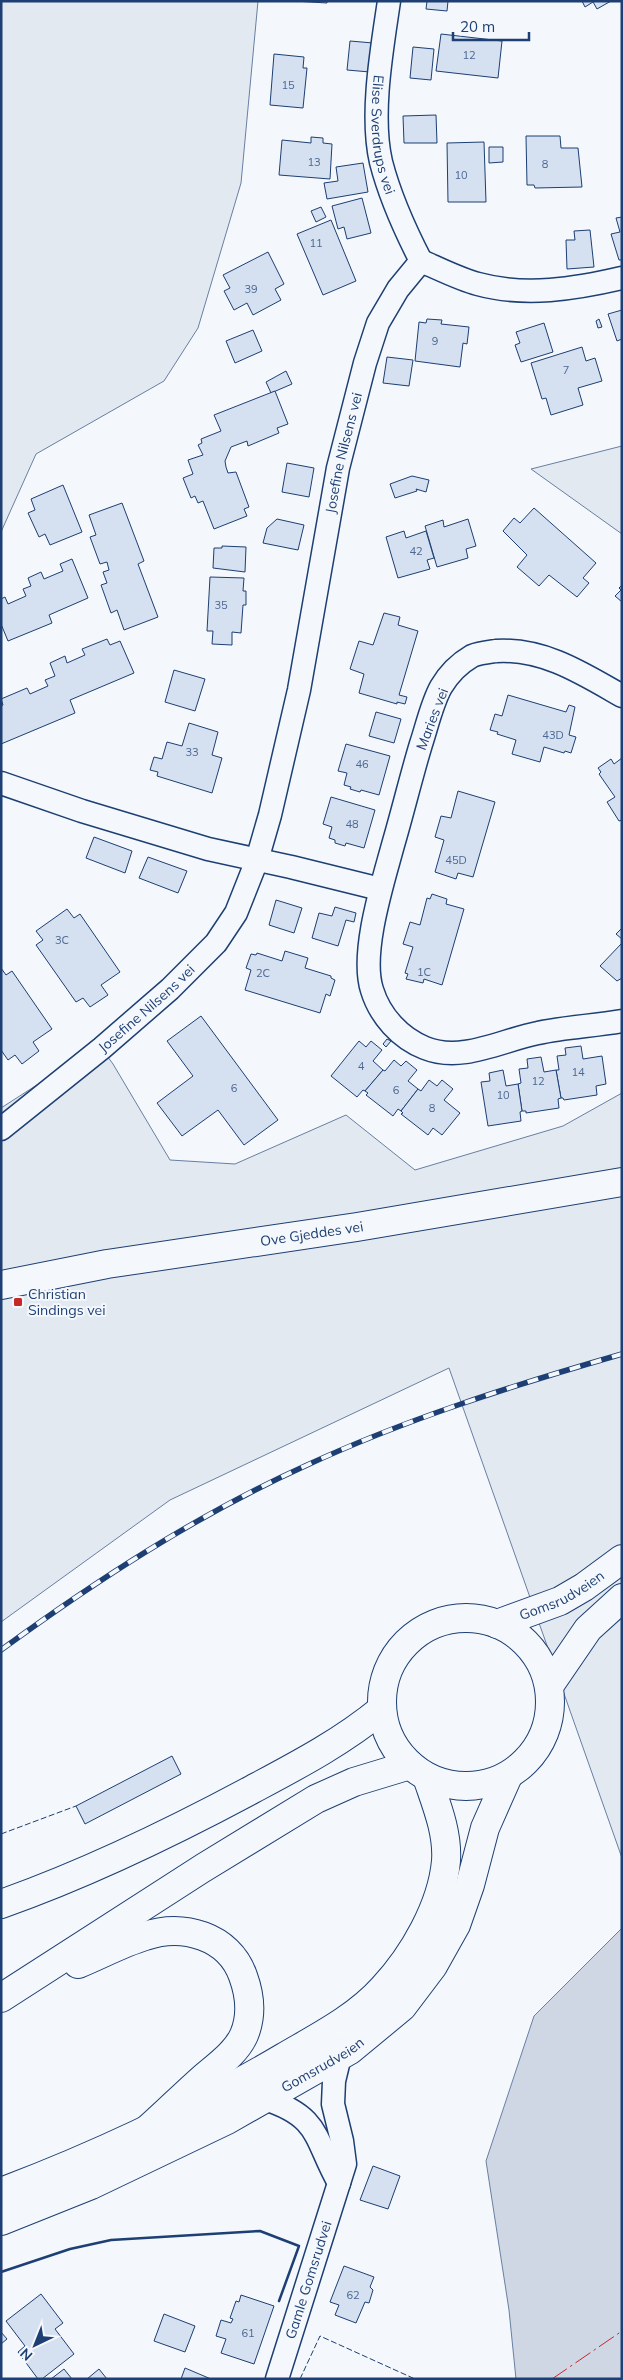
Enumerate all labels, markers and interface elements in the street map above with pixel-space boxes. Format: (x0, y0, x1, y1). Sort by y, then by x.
scale bar (453, 10, 529, 42)
text: 20 m (460, 17, 495, 36)
house number: 12 (462, 48, 476, 62)
street label: Elise Sverdrups vei (368, 74, 399, 197)
house number: 15 (281, 78, 295, 92)
house number: 13 (307, 155, 321, 169)
house number: 8 (542, 157, 549, 171)
house number: 10 (454, 168, 468, 182)
house number: 11 (309, 236, 323, 250)
house number: 39 (244, 282, 258, 296)
house number: 9 (432, 334, 438, 348)
house number: 7 (563, 363, 569, 377)
street label: Josefine Nilsens vei (321, 391, 366, 515)
house number: 42 (409, 544, 423, 558)
house number: 35 (214, 598, 228, 612)
street label: Maries vei (412, 685, 452, 753)
house number: 43D (542, 728, 564, 742)
house number: 33 (185, 745, 199, 759)
house number: 46 (355, 757, 369, 771)
house number: 48 (345, 817, 359, 831)
house number: 45D (445, 853, 467, 867)
house number: 3C (55, 933, 69, 947)
street label: Josefine Nilsens vei (94, 960, 199, 1056)
house number: 1C (417, 965, 431, 979)
house number: 2C (256, 966, 270, 980)
house number: 4 (358, 1059, 365, 1073)
house number: 14 (571, 1065, 585, 1079)
house number: 12 (531, 1074, 545, 1088)
house number: 6 (231, 1081, 238, 1095)
house number: 6 (393, 1083, 400, 1097)
house number: 10 (496, 1088, 510, 1102)
house number: 8 (429, 1101, 436, 1115)
street label: Ove Gjeddes vei (259, 1217, 365, 1250)
place label: Christian Sindings vei (28, 1285, 106, 1319)
marker: Christian Sindings vei (12, 1296, 24, 1308)
street label: Gomsrudveien (517, 1566, 608, 1624)
street label: Gomsrudveien (278, 2033, 368, 2096)
street label: Gamle Gomsrudvei (281, 2219, 335, 2341)
house number: 62 (346, 2288, 360, 2302)
north arrow (10, 2320, 60, 2370)
house number: 61 (241, 2326, 255, 2340)
text: N (16, 2344, 36, 2365)

